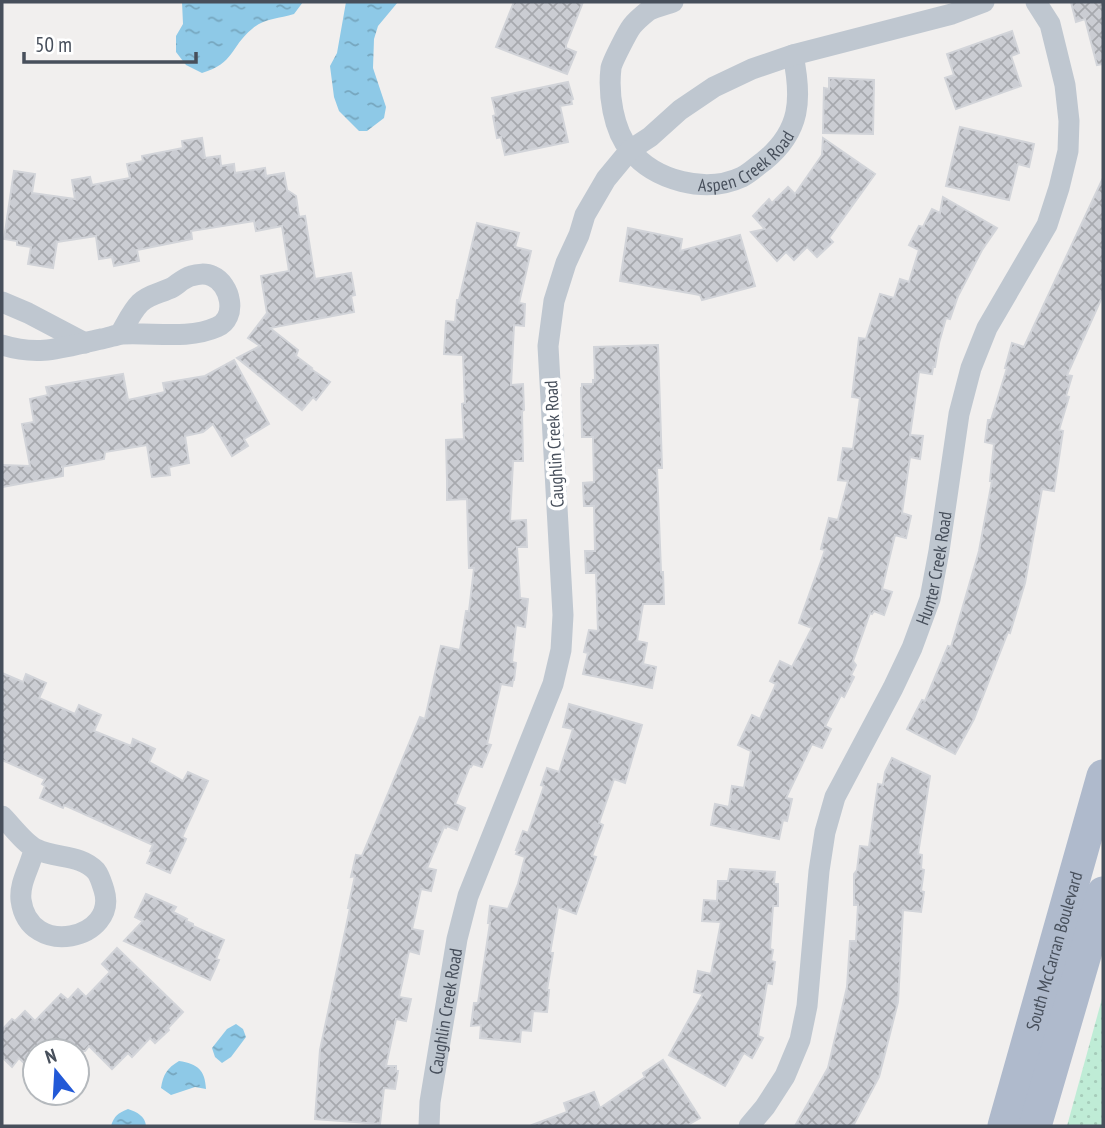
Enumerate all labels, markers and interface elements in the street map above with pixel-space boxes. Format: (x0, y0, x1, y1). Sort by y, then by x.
scale bar (24, 21, 196, 65)
text: 50 m (35, 31, 72, 58)
street label: Aspen Creek Road (698, 126, 799, 196)
street label: Caughlin Creek Road (539, 380, 569, 508)
street label: Hunter Creek Road (910, 510, 956, 628)
street label: South McCarran Boulevard (1020, 869, 1087, 1033)
street label: Caughlin Creek Road (423, 947, 467, 1076)
north arrow (21, 1037, 91, 1107)
text: N (42, 1043, 59, 1069)

